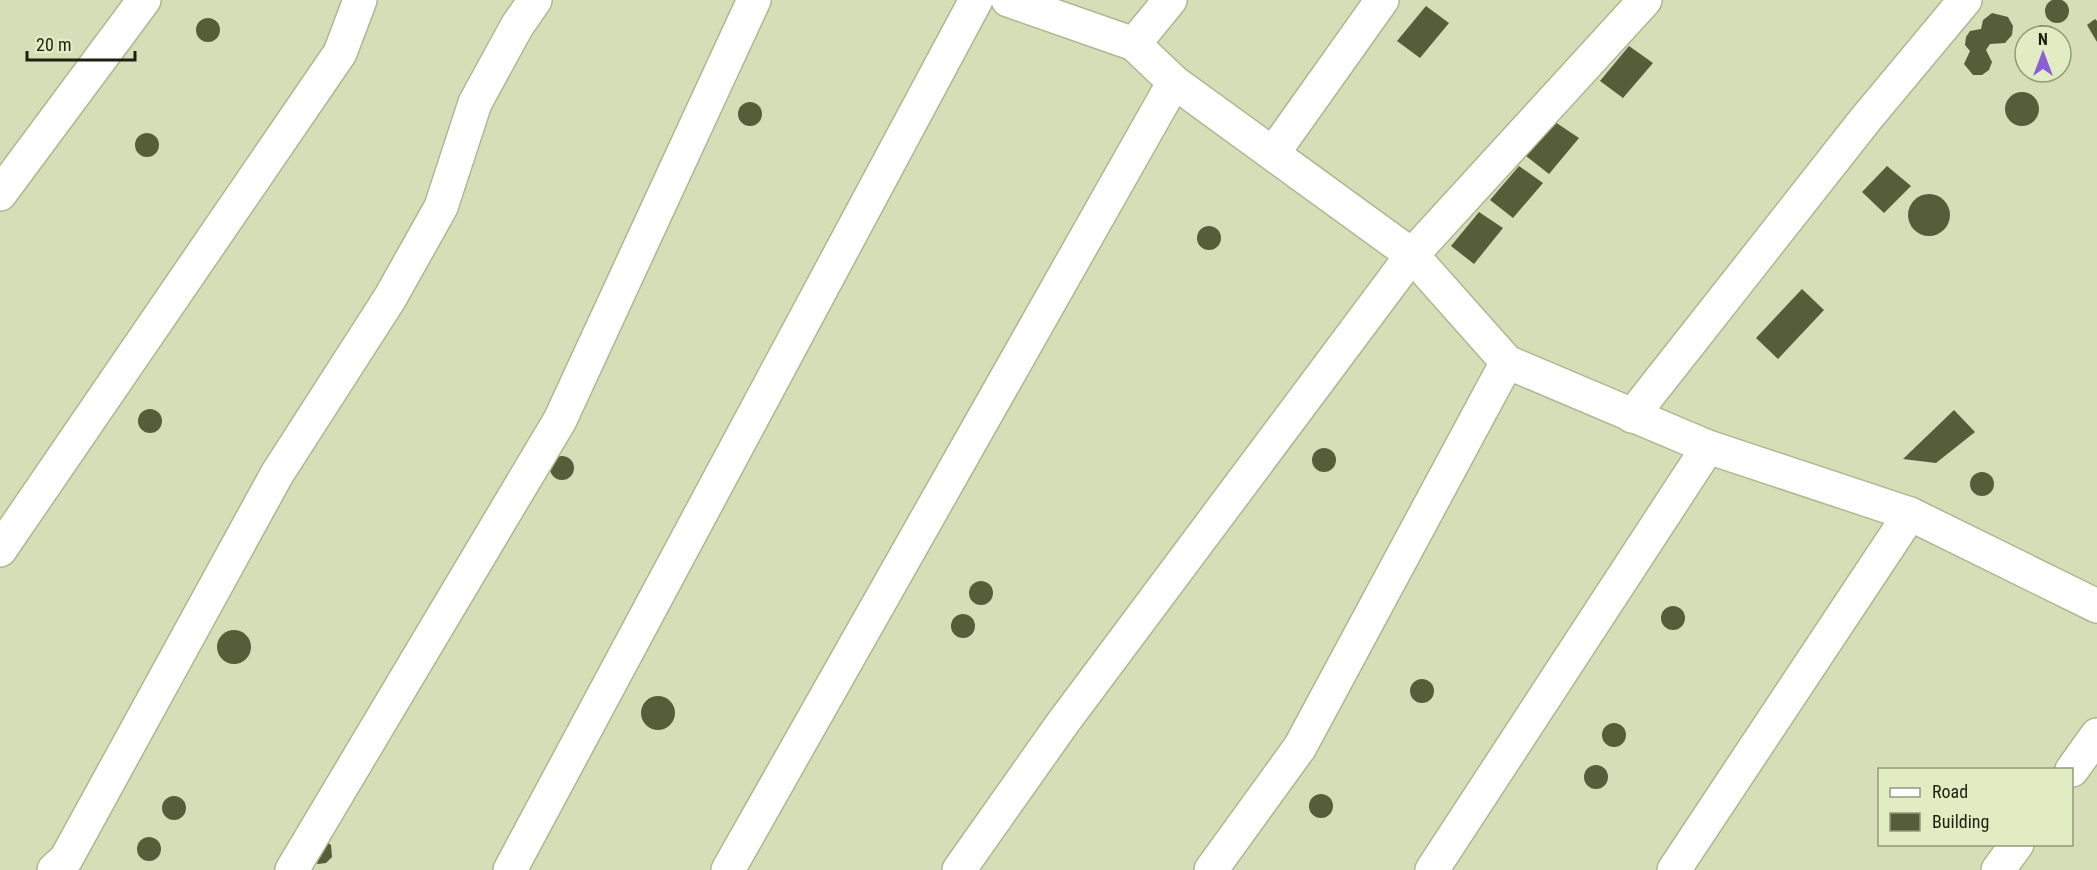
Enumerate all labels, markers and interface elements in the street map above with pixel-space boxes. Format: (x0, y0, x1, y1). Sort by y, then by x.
scale bar (27, 24, 135, 62)
north arrow (2013, 24, 2073, 84)
text: N (2038, 30, 2048, 49)
text: 20 m (36, 34, 71, 55)
legend (1878, 768, 2073, 846)
text: Road (1932, 781, 1968, 802)
text: Building (1932, 811, 1989, 832)

